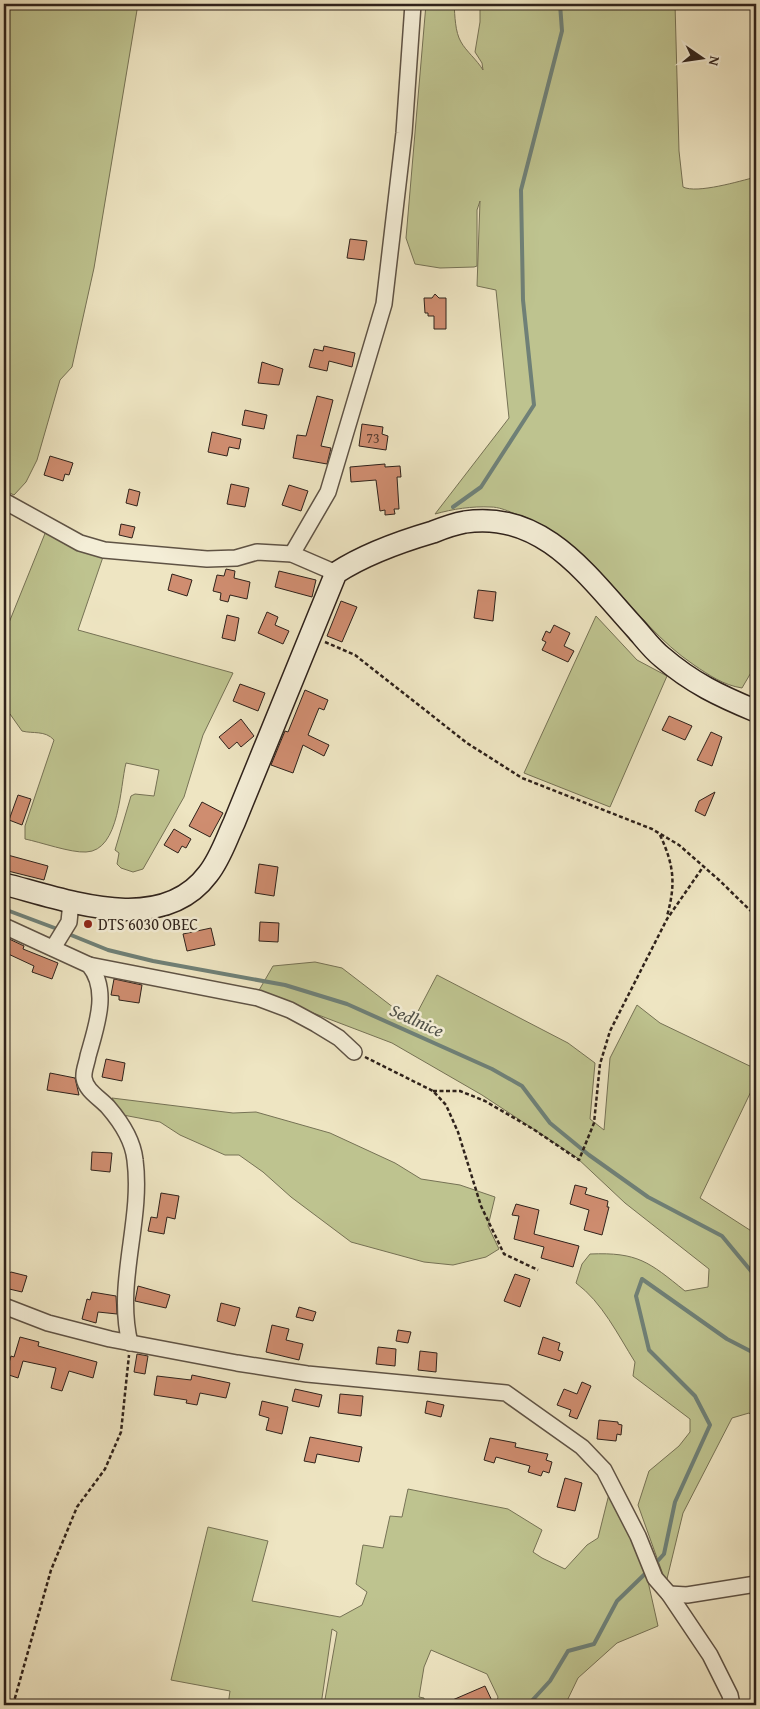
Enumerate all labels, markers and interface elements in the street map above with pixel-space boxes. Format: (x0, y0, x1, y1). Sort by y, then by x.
north arrow (678, 32, 728, 82)
text: N (704, 54, 725, 68)
house number: 73 (366, 428, 380, 448)
place label: DTS 6030 OBEC (98, 912, 198, 936)
marker: DTS 6030 OBEC (82, 918, 94, 930)
water label: Sedlnice (386, 996, 448, 1044)

